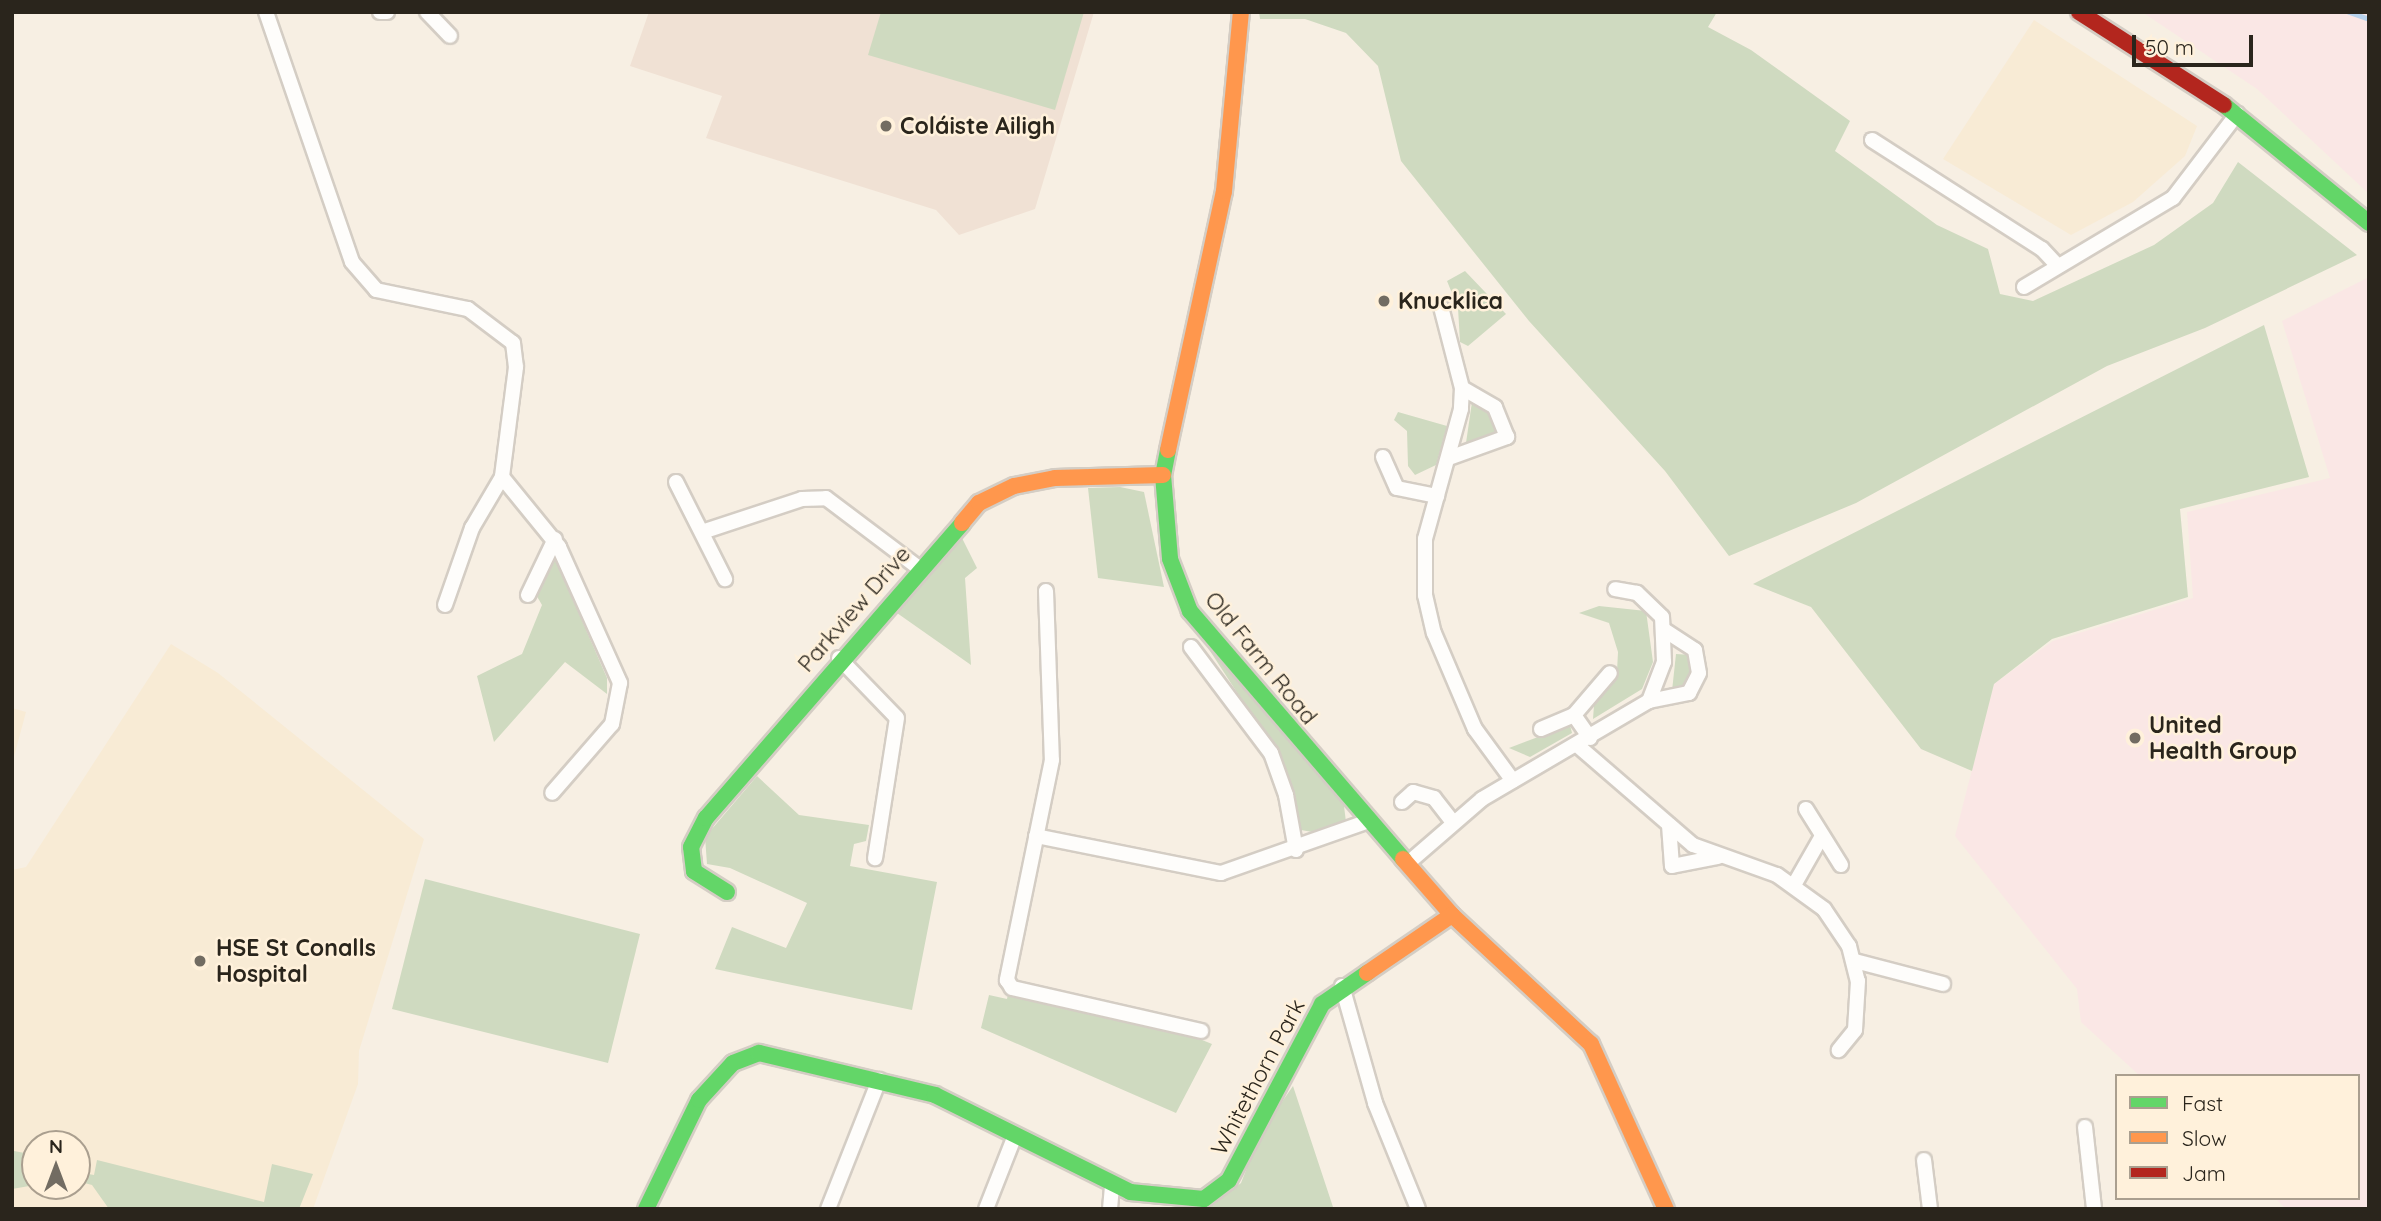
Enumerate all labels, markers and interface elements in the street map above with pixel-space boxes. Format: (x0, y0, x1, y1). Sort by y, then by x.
scale bar (2136, 21, 2257, 65)
text: 50 m (2145, 34, 2194, 60)
place label: Coláiste Ailigh (900, 112, 1055, 140)
marker: Coláiste Ailigh (878, 118, 894, 134)
place label: Knucklica (1398, 287, 1503, 315)
marker: Knucklica (1376, 293, 1392, 309)
street label: Parkview Drive (792, 540, 916, 678)
street label: Old Farm Road (1199, 586, 1323, 730)
place label: United Health Group (2149, 711, 2297, 765)
marker: United Health Group (2127, 730, 2143, 746)
place label: HSE St Conalls Hospital (216, 934, 376, 988)
marker: HSE St Conalls Hospital (190, 951, 210, 971)
street label: Whitethorn Park (1205, 994, 1311, 1160)
legend (2115, 1074, 2360, 1200)
text: Fast (2182, 1090, 2223, 1116)
text: Slow (2182, 1125, 2227, 1151)
north arrow (21, 1130, 91, 1200)
text: N (49, 1134, 63, 1158)
text: Jam (2182, 1160, 2226, 1186)

